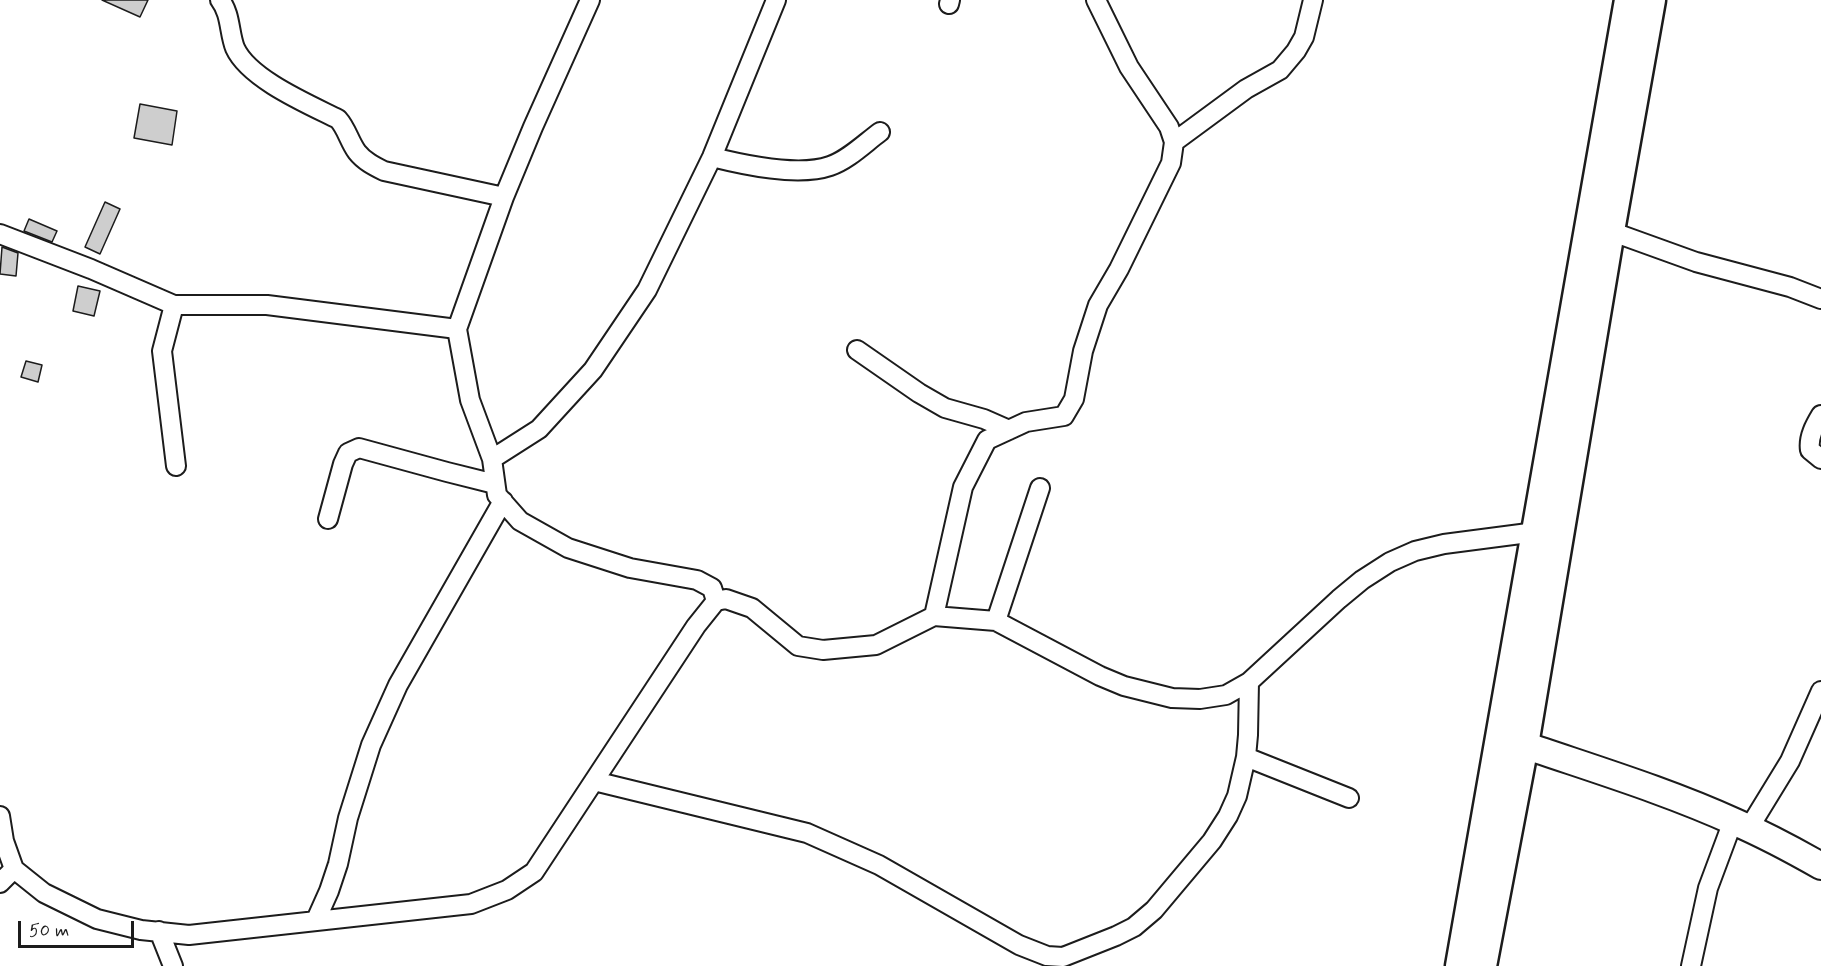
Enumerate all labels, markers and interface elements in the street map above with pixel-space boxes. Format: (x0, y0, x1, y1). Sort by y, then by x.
scale bar (21, 909, 136, 947)
text: 50 m (29, 919, 69, 943)

